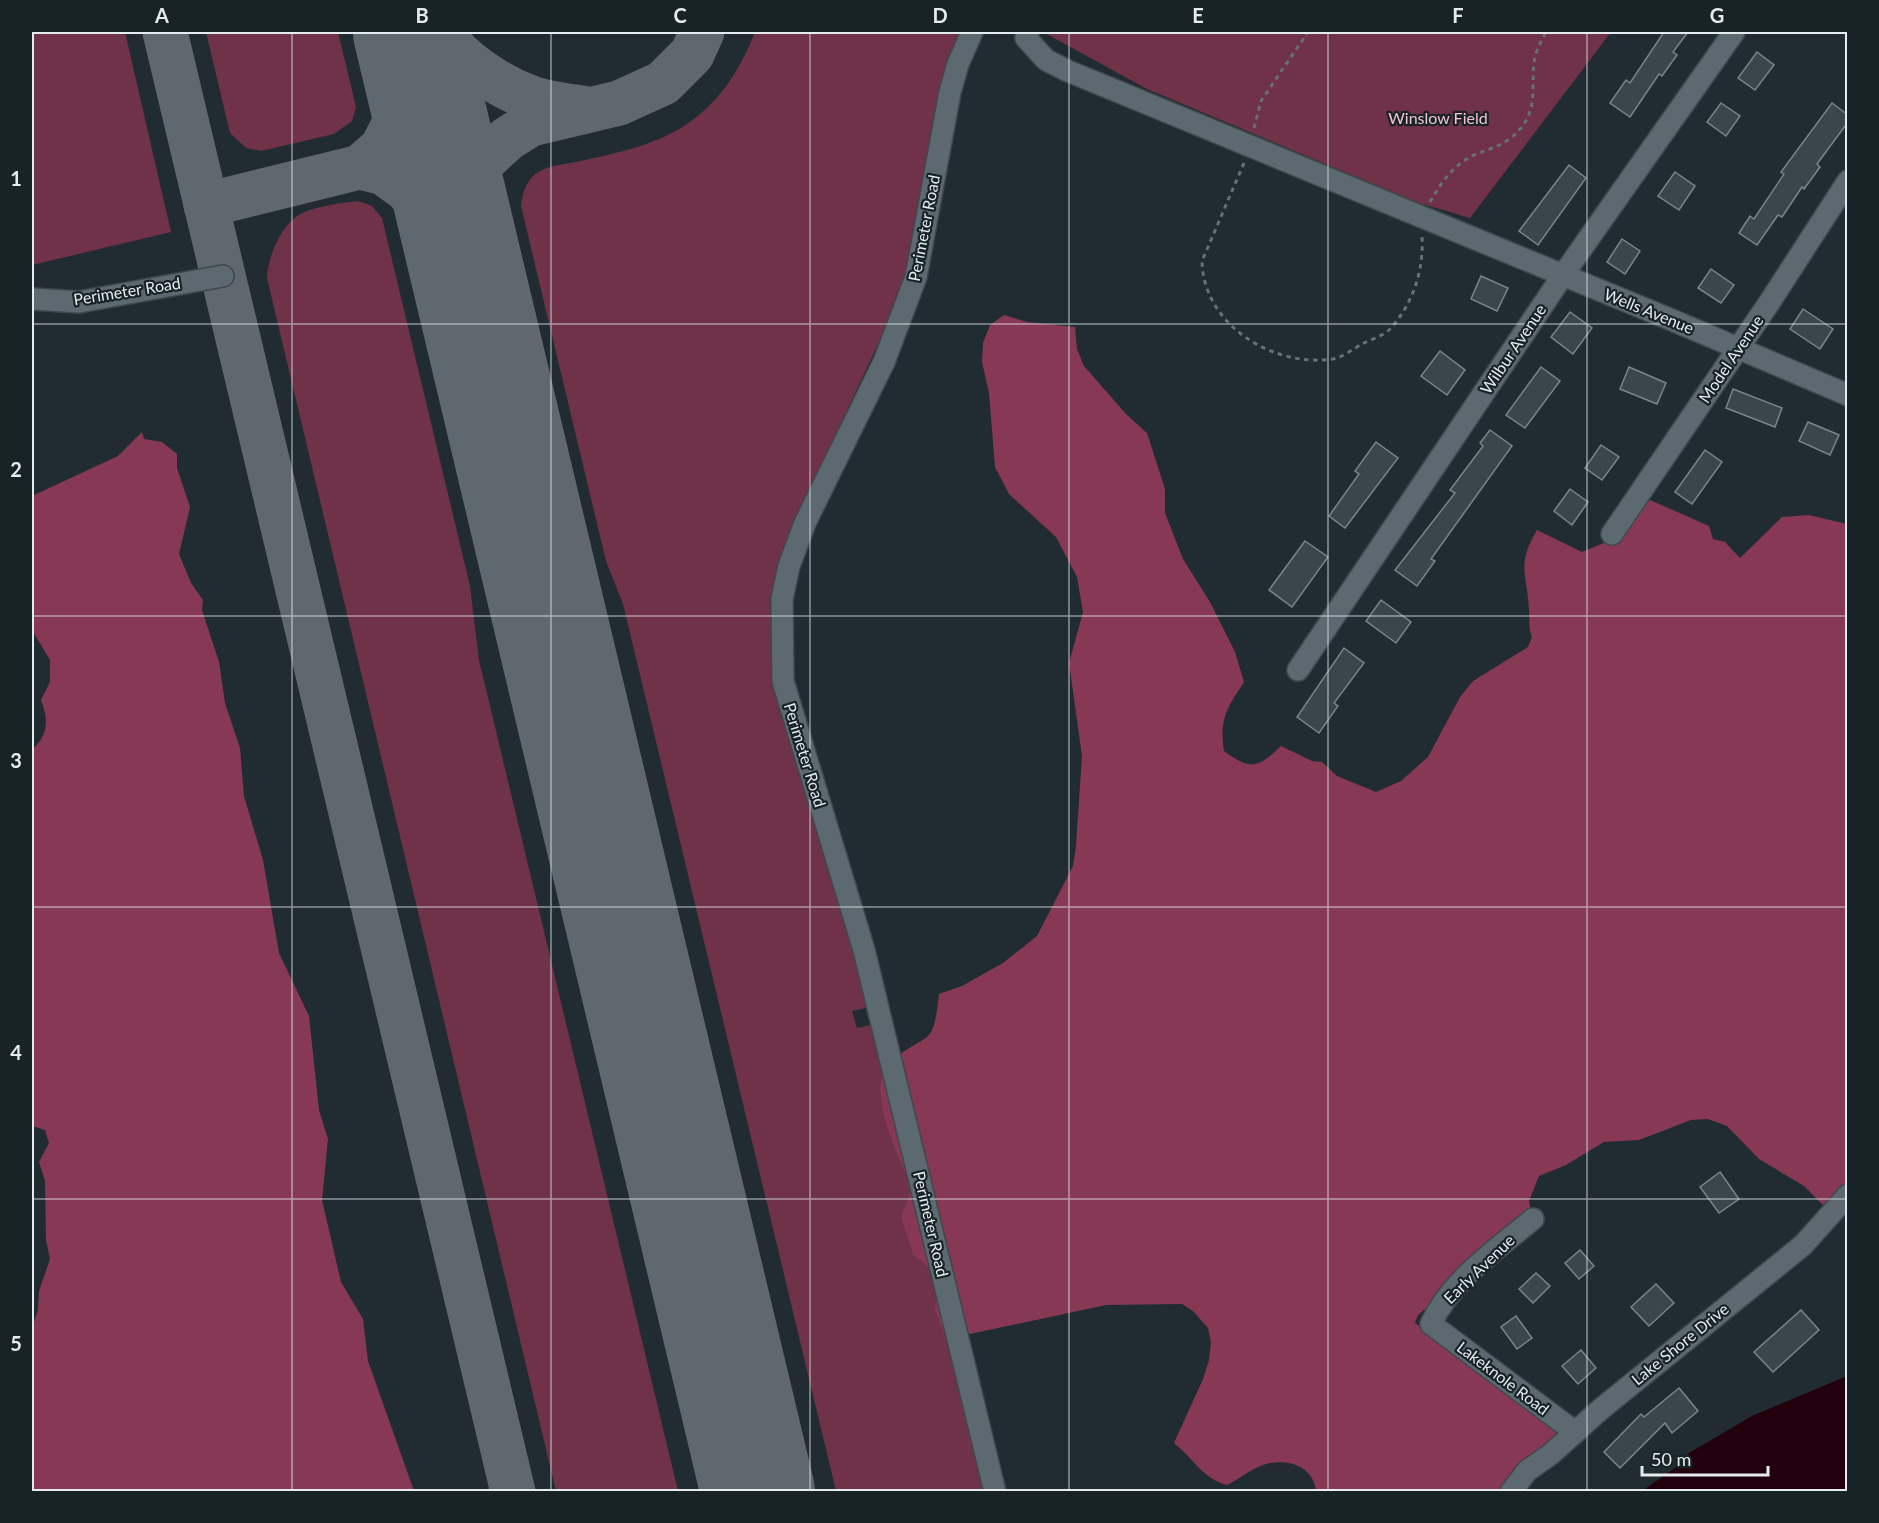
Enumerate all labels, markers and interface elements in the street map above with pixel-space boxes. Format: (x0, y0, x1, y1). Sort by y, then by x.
text: A (154, 3, 169, 27)
text: B (415, 3, 429, 27)
text: C (673, 3, 687, 27)
text: D (932, 3, 948, 27)
text: E (1192, 3, 1204, 27)
text: F (1452, 3, 1464, 27)
text: G (1710, 3, 1724, 27)
park label: Winslow Field (1388, 108, 1488, 127)
text: 1 (10, 166, 22, 190)
street label: Perimeter Road (904, 173, 943, 283)
street label: Perimeter Road (72, 273, 182, 308)
street label: Wells Avenue (1602, 284, 1697, 337)
street label: Wilbur Avenue (1476, 300, 1550, 397)
street label: Model Avenue (1694, 311, 1767, 406)
text: 2 (10, 457, 22, 481)
street label: Perimeter Road (781, 700, 830, 809)
text: 3 (10, 748, 22, 772)
text: 4 (10, 1040, 22, 1064)
street label: Perimeter Road (910, 1169, 953, 1279)
street label: Early Avenue (1439, 1230, 1518, 1307)
street label: Lake Shore Drive (1627, 1299, 1732, 1388)
text: 5 (10, 1331, 22, 1355)
street label: Lakeknole Road (1454, 1337, 1553, 1418)
scale bar (1642, 1439, 1768, 1477)
text: 50 m (1651, 1448, 1691, 1470)

